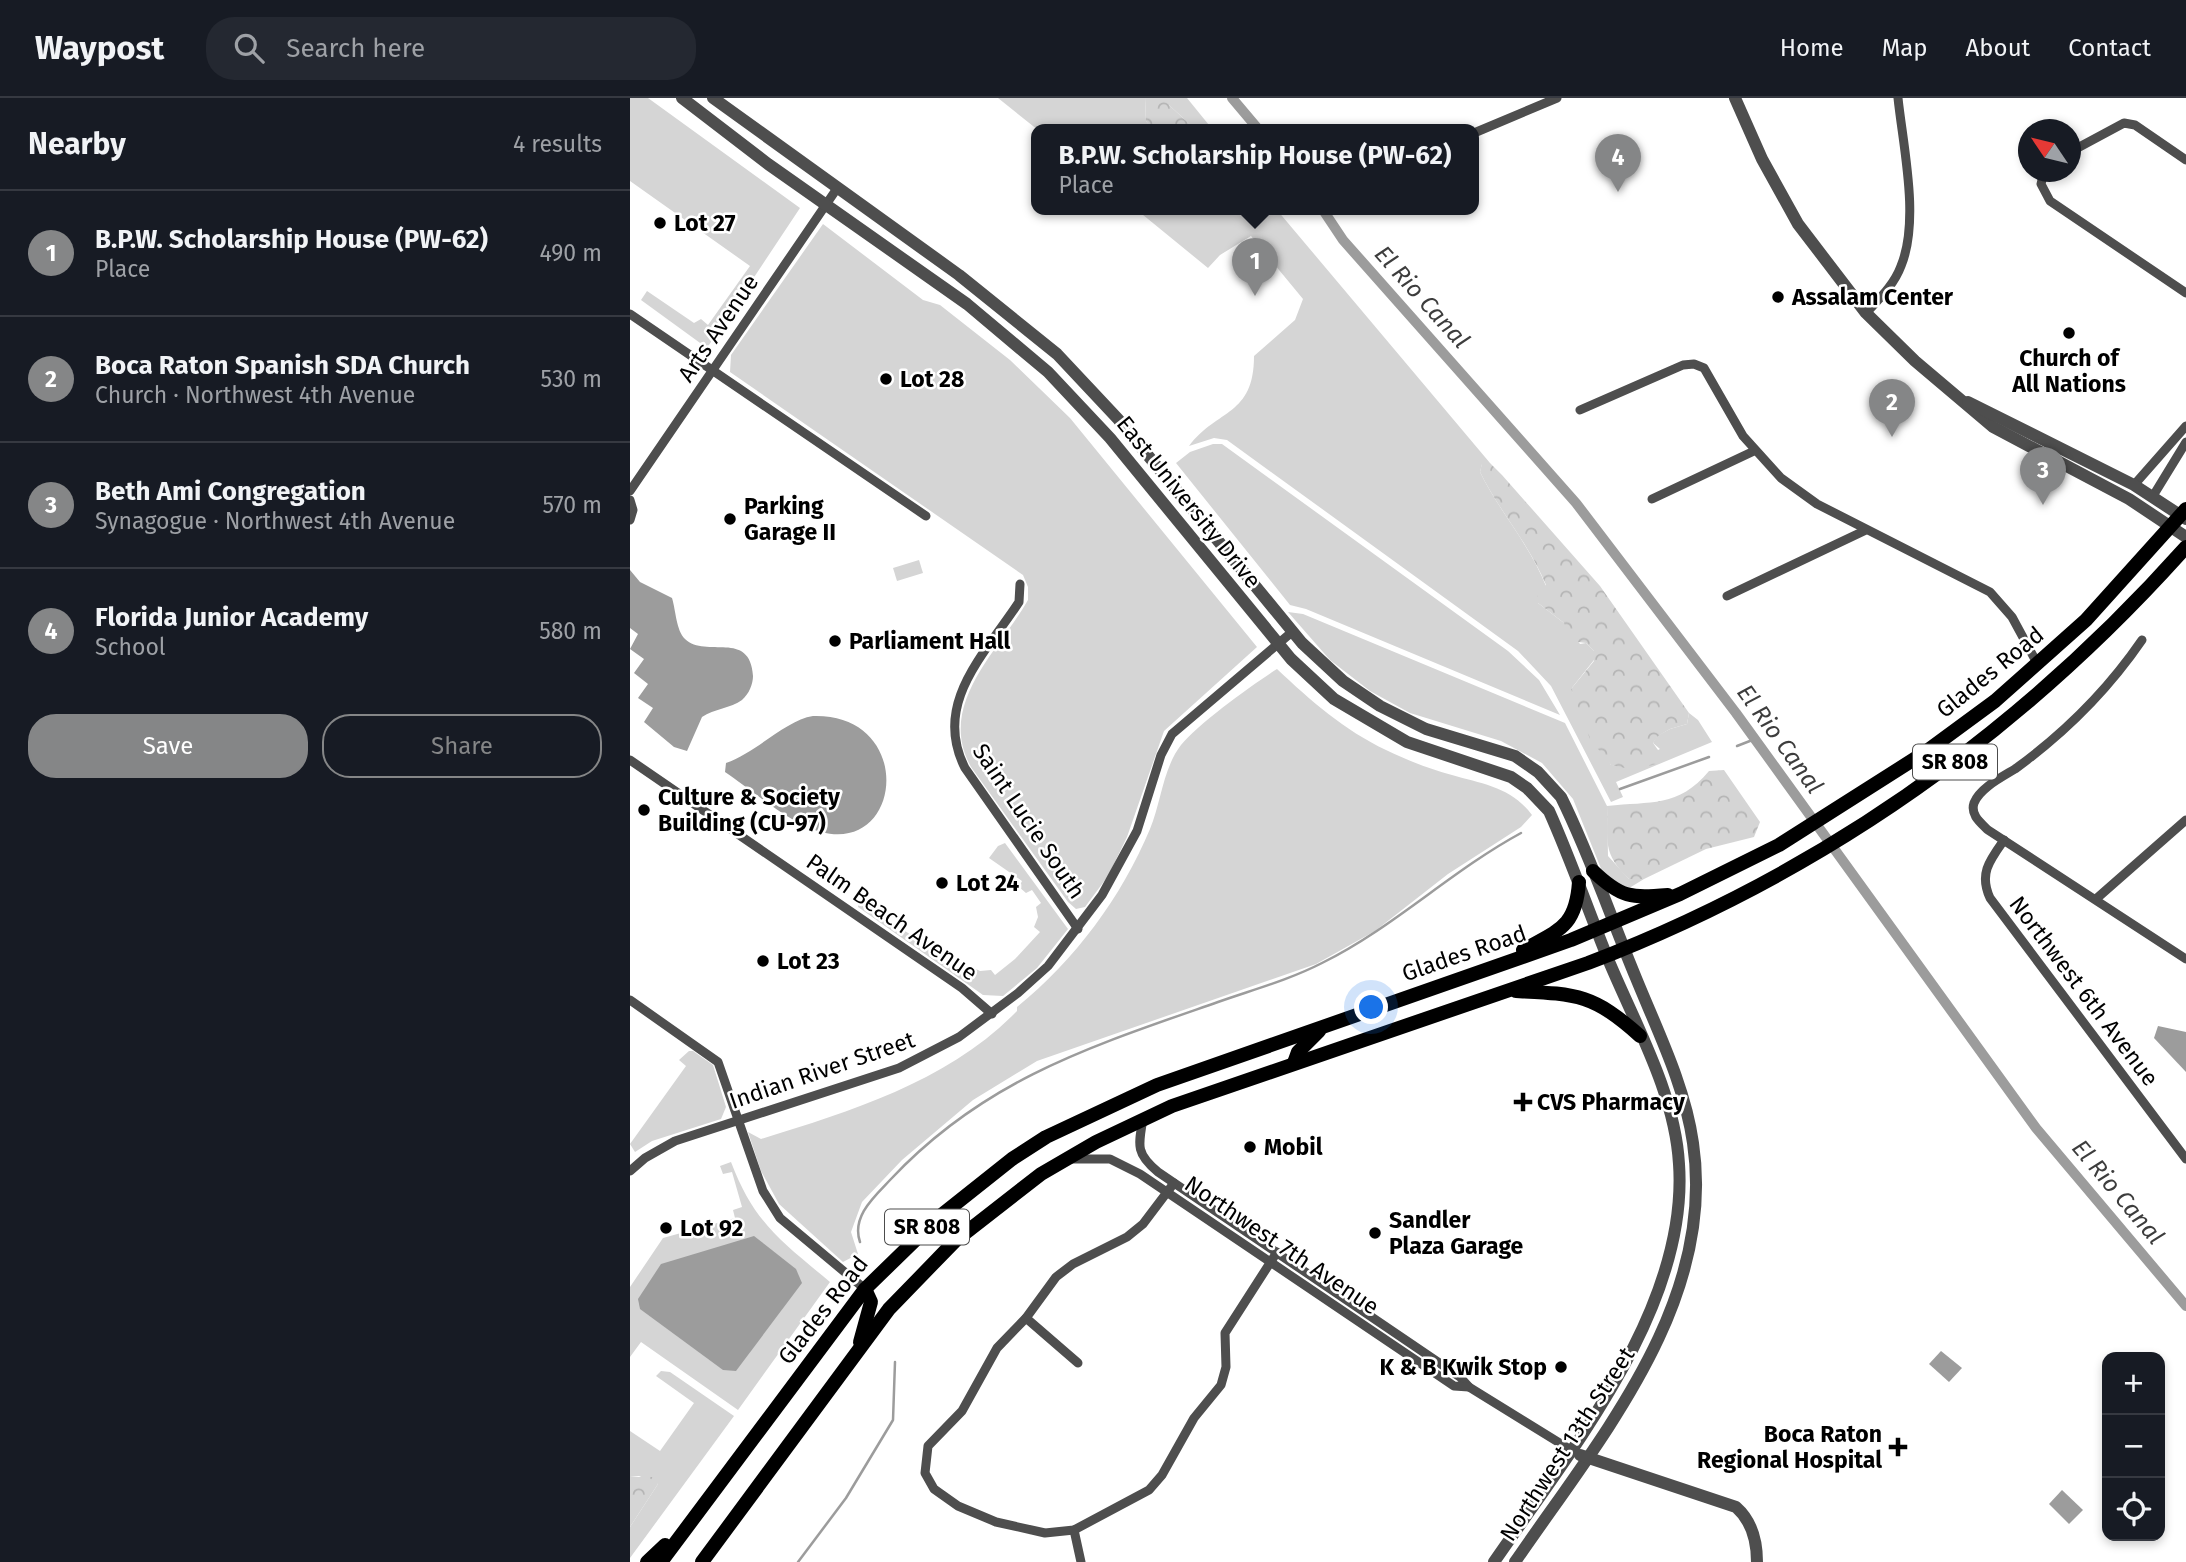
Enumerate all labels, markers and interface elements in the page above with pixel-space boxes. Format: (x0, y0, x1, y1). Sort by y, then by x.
search box (206, 17, 696, 80)
text: Waypost (35, 28, 164, 68)
icon: search (230, 29, 268, 67)
text: Search here (286, 33, 425, 64)
text: Home (1780, 34, 1844, 62)
text: Map (1882, 34, 1928, 62)
text: About (1966, 34, 2030, 62)
text: Contact (2068, 34, 2151, 62)
north arrow (2018, 119, 2081, 182)
popup (1031, 124, 1479, 215)
text: Nearby (28, 126, 126, 162)
text: 4 results (513, 130, 602, 158)
pin: 4 (1595, 134, 1641, 192)
text: B.P.W. Scholarship House (PW-62) (1059, 140, 1451, 171)
text: Place (1059, 171, 1114, 199)
place label: Lot 27 (674, 209, 736, 237)
marker: Lot 27 (652, 215, 668, 231)
text: B.P.W. Scholarship House (PW-62) (95, 224, 488, 255)
pin: 1 (1232, 238, 1278, 296)
text: 1 (46, 239, 56, 267)
text: 490 m (540, 239, 602, 267)
water label: El Rio Canal (1369, 240, 1475, 354)
text: Place (95, 255, 150, 283)
street label: Arts Avenue (672, 269, 764, 387)
place label: Assalam Center (1791, 283, 1954, 311)
marker: Assalam Center (1770, 289, 1786, 305)
marker: Church of All Nations (2061, 325, 2077, 341)
place label: Church of All Nations (2011, 344, 2126, 398)
text: Boca Raton Spanish SDA Church (95, 350, 470, 381)
text: 2 (45, 365, 57, 393)
text: 530 m (541, 365, 602, 393)
place label: Lot 28 (900, 365, 964, 393)
marker: Lot 28 (878, 371, 894, 387)
pin: 2 (1869, 379, 1915, 437)
text: Church · Northwest 4th Avenue (95, 381, 415, 409)
street label: East University Drive (1111, 410, 1267, 594)
pin: 3 (2020, 447, 2066, 505)
text: Beth Ami Congregation (95, 476, 366, 507)
text: 3 (45, 491, 57, 519)
text: 570 m (542, 491, 602, 519)
place label: Parking Garage II (744, 492, 836, 546)
text: Synagogue · Northwest 4th Avenue (95, 507, 455, 535)
marker: Parking Garage II (722, 511, 738, 527)
text: Florida Junior Academy (95, 602, 368, 633)
text: 4 (45, 617, 58, 645)
text: 580 m (539, 617, 602, 645)
street label: Glades Road (1931, 620, 2049, 724)
place label: Parliament Hall (849, 627, 1011, 655)
text: School (95, 633, 166, 661)
marker: Parliament Hall (827, 633, 843, 649)
water label: El Rio Canal (1731, 679, 1829, 799)
button: Save (28, 714, 308, 778)
button: Share (322, 714, 602, 778)
street label: Saint Lucie South (967, 738, 1091, 904)
road number: SR 808 (1913, 744, 1997, 780)
place label: Culture & Society Building (CU-97) (658, 783, 841, 837)
marker: Culture & Society Building (CU-97) (636, 802, 652, 818)
street label: Palm Beach Avenue (801, 847, 983, 987)
place label: Lot 24 (956, 869, 1019, 897)
marker: Lot 24 (934, 875, 950, 891)
street label: Northwest 6th Avenue (2003, 891, 2165, 1091)
street label: Glades Road (1398, 919, 1530, 987)
place label: Lot 23 (777, 947, 840, 975)
marker: Lot 23 (755, 953, 771, 969)
your location (1354, 990, 1388, 1024)
street label: Indian River Street (726, 1025, 919, 1115)
place label: CVS Pharmacy (1537, 1088, 1686, 1116)
marker: CVS Pharmacy (1515, 1094, 1531, 1110)
place label: Mobil (1264, 1133, 1323, 1161)
water label: El Rio Canal (2066, 1134, 2170, 1250)
marker: Mobil (1242, 1139, 1258, 1155)
street label: Northwest 7th Avenue (1179, 1170, 1385, 1320)
place label: Sandler Plaza Garage (1389, 1206, 1524, 1260)
road number: SR 808 (885, 1210, 969, 1244)
place label: Lot 92 (680, 1214, 743, 1242)
marker: Lot 92 (658, 1220, 674, 1236)
marker: Sandler Plaza Garage (1367, 1225, 1383, 1241)
street label: Glades Road (772, 1250, 874, 1370)
street label: Northwest 13th Street (1494, 1341, 1641, 1546)
map controls (2102, 1352, 2165, 1541)
button: + (2102, 1352, 2165, 1415)
place label: K & B Kwik Stop (1379, 1353, 1547, 1381)
marker: K & B Kwik Stop (1553, 1359, 1569, 1375)
button: − (2102, 1415, 2165, 1478)
place label: Boca Raton Regional Hospital (1697, 1420, 1882, 1474)
marker: Boca Raton Regional Hospital (1888, 1437, 1908, 1457)
button: locate (2102, 1478, 2165, 1541)

